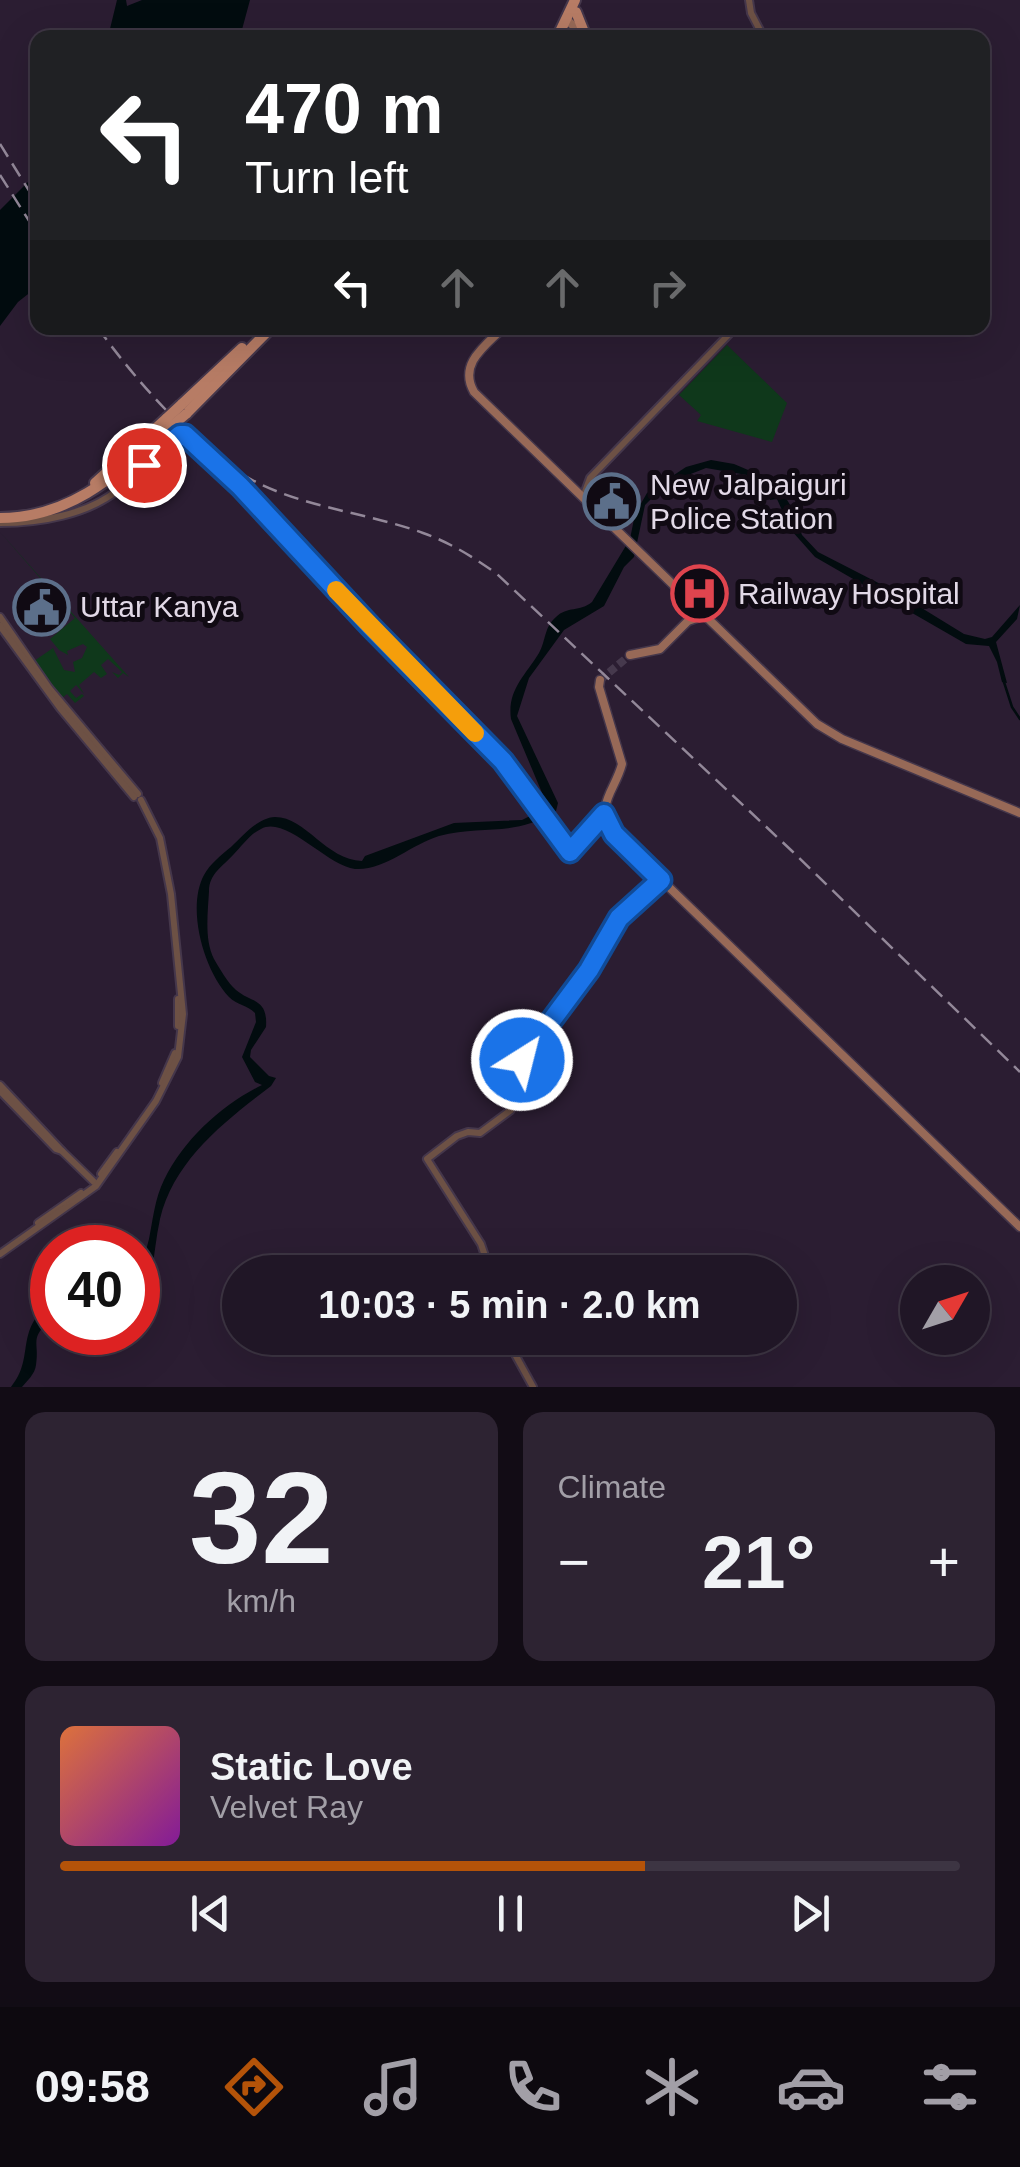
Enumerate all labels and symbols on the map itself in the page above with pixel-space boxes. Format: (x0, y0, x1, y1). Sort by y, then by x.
pin (102, 423, 187, 508)
place label: New Jalpaiguri Police Station (650, 468, 847, 535)
public building icon: New Jalpaiguri Police Station (581, 472, 641, 532)
hospital icon: Railway Hospital (669, 564, 729, 624)
public building icon: Uttar Kanya (11, 577, 71, 637)
place label: Railway Hospital (738, 577, 960, 610)
place label: Uttar Kanya (80, 590, 239, 623)
position arrow (470, 1008, 574, 1112)
speed limit sign: 40 (30, 1225, 160, 1355)
north arrow (900, 1265, 990, 1355)

